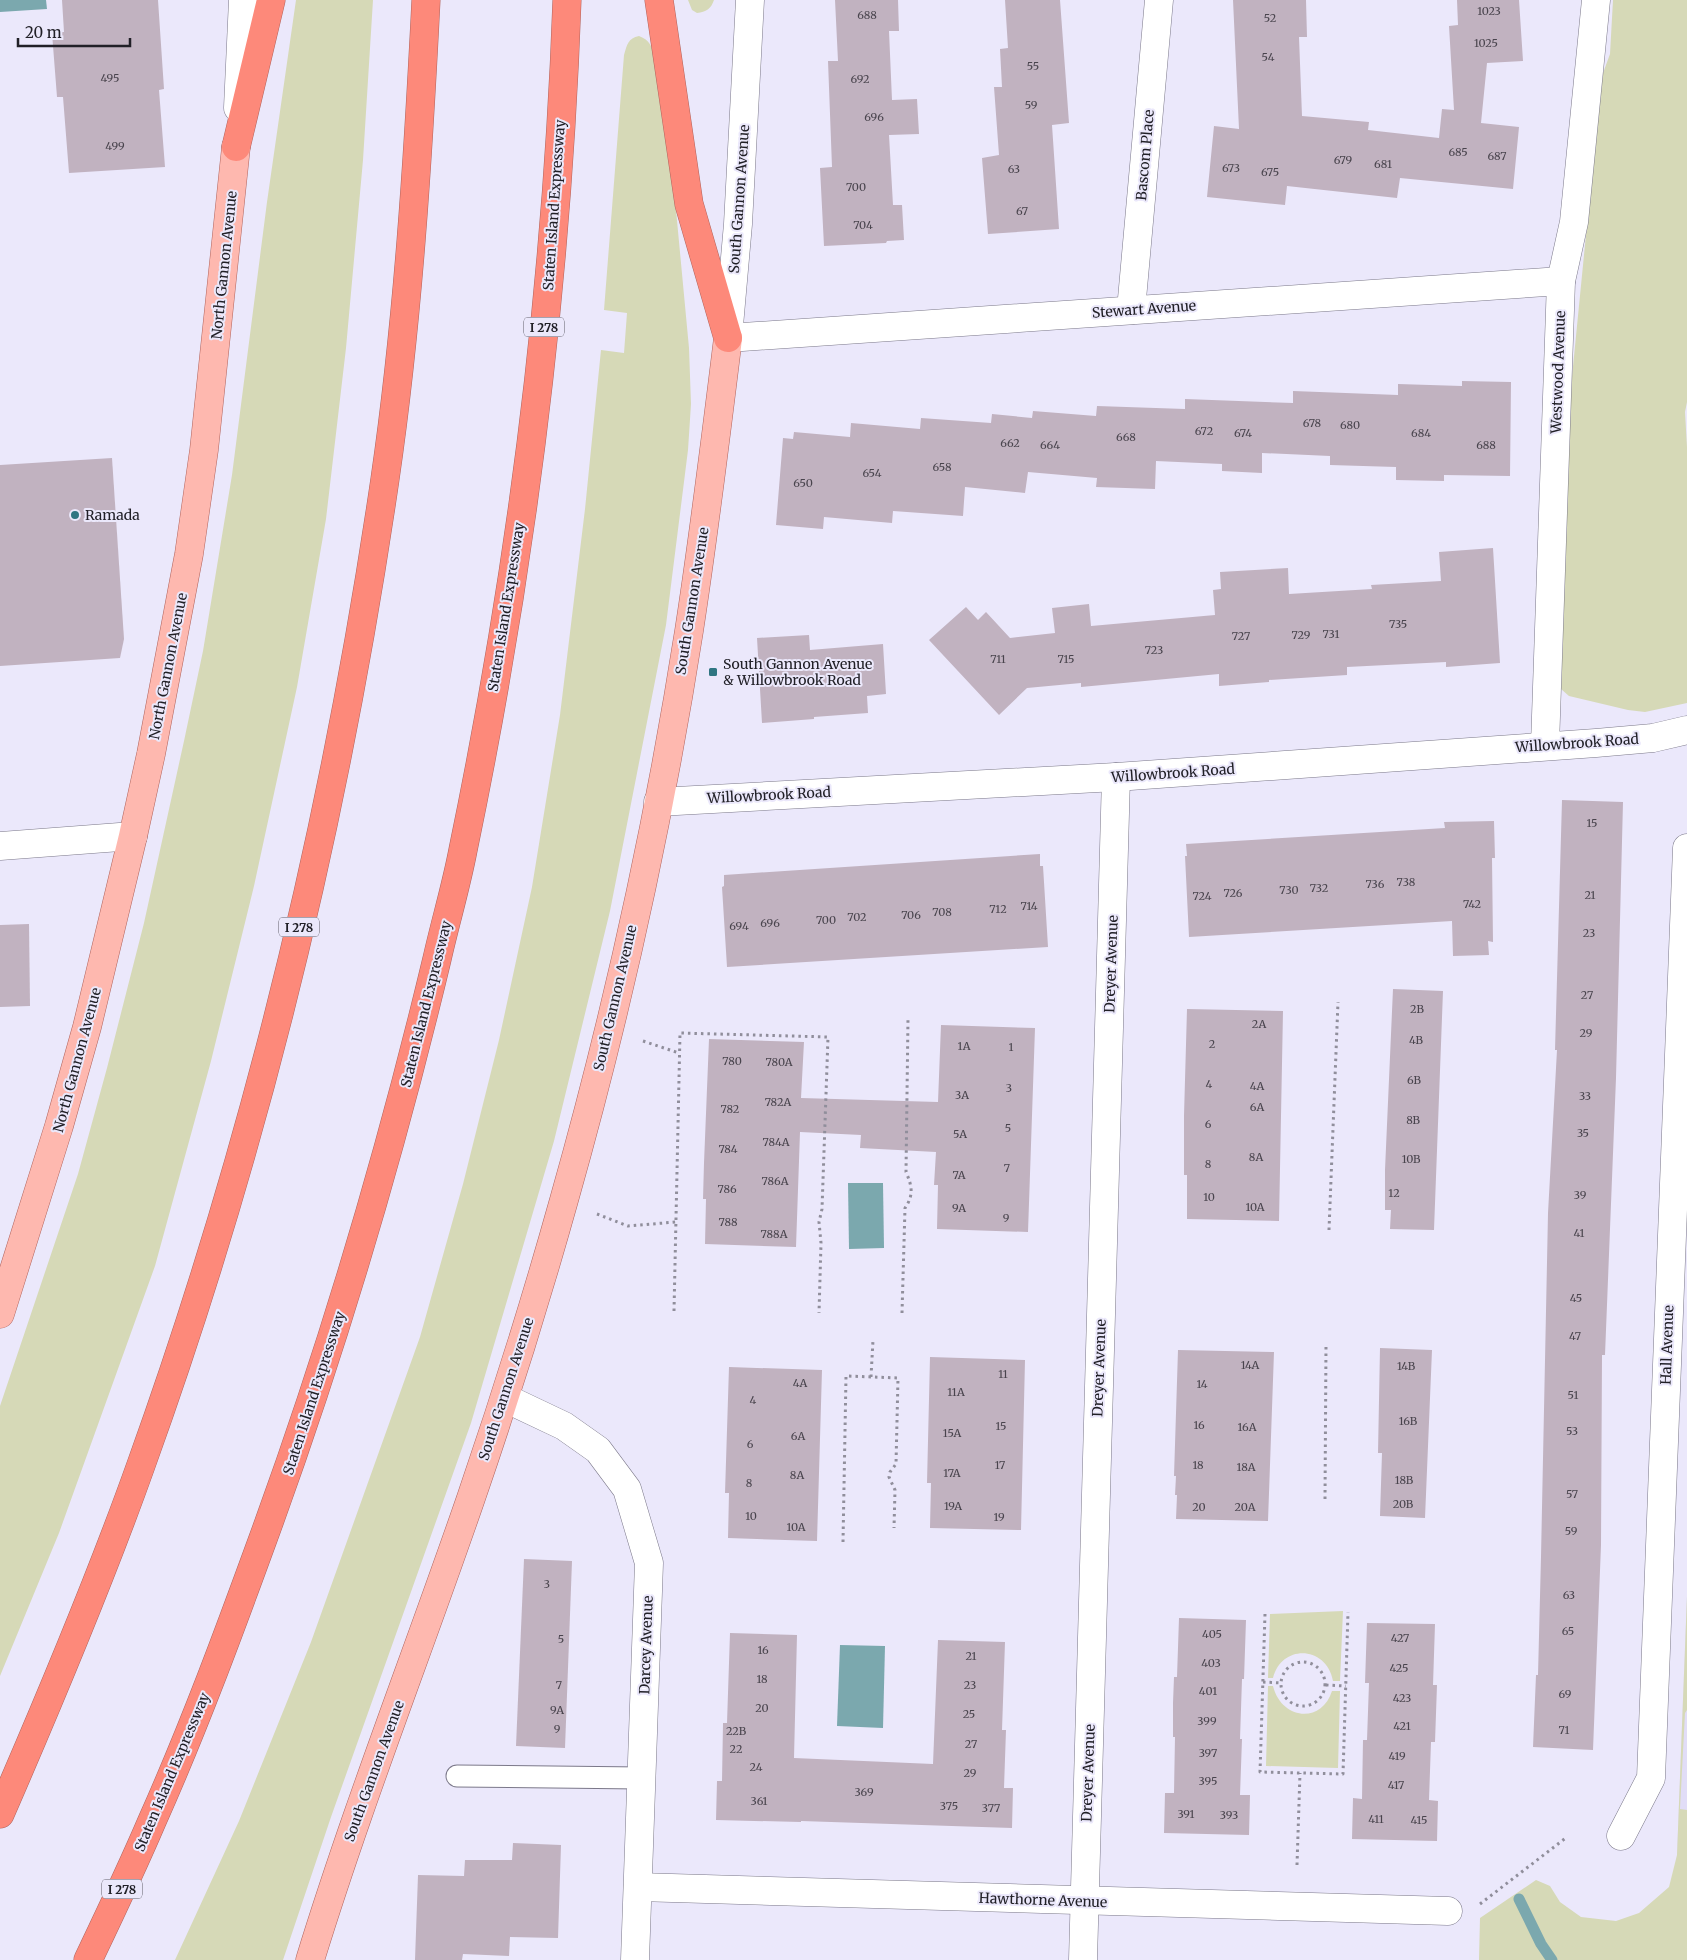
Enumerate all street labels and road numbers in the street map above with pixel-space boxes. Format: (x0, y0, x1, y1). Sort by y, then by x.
street label: Bascom Place (1132, 109, 1158, 201)
street label: Staten Island Expressway (539, 118, 569, 291)
street label: South Gannon Avenue (725, 124, 753, 274)
street label: North Gannon Avenue (207, 190, 241, 340)
street label: Stewart Avenue (1091, 296, 1197, 322)
street label: Westwood Avenue (1547, 310, 1569, 435)
road number: I 278 (524, 318, 564, 337)
street label: Staten Island Expressway (484, 520, 528, 693)
street label: South Gannon Avenue (671, 526, 713, 676)
street label: North Gannon Avenue (145, 591, 191, 741)
street label: Willowbrook Road (1514, 730, 1640, 756)
street label: Willowbrook Road (1110, 760, 1236, 786)
street label: Willowbrook Road (706, 783, 832, 807)
street label: Dreyer Avenue (1100, 915, 1122, 1013)
road number: I 278 (279, 918, 319, 936)
street label: Staten Island Expressway (397, 918, 456, 1089)
street label: South Gannon Avenue (589, 923, 641, 1073)
street label: North Gannon Avenue (49, 986, 105, 1134)
street label: Hall Avenue (1657, 1305, 1677, 1385)
street label: Staten Island Expressway (279, 1308, 349, 1477)
street label: South Gannon Avenue (474, 1315, 538, 1463)
street label: Dreyer Avenue (1088, 1319, 1110, 1417)
street label: Darcey Avenue (635, 1595, 657, 1695)
street label: Staten Island Expressway (130, 1689, 214, 1854)
street label: South Gannon Avenue (340, 1698, 408, 1844)
street label: Dreyer Avenue (1077, 1724, 1099, 1822)
road number: I 278 (102, 1880, 142, 1898)
street label: Hawthorne Avenue (978, 1889, 1108, 1911)

